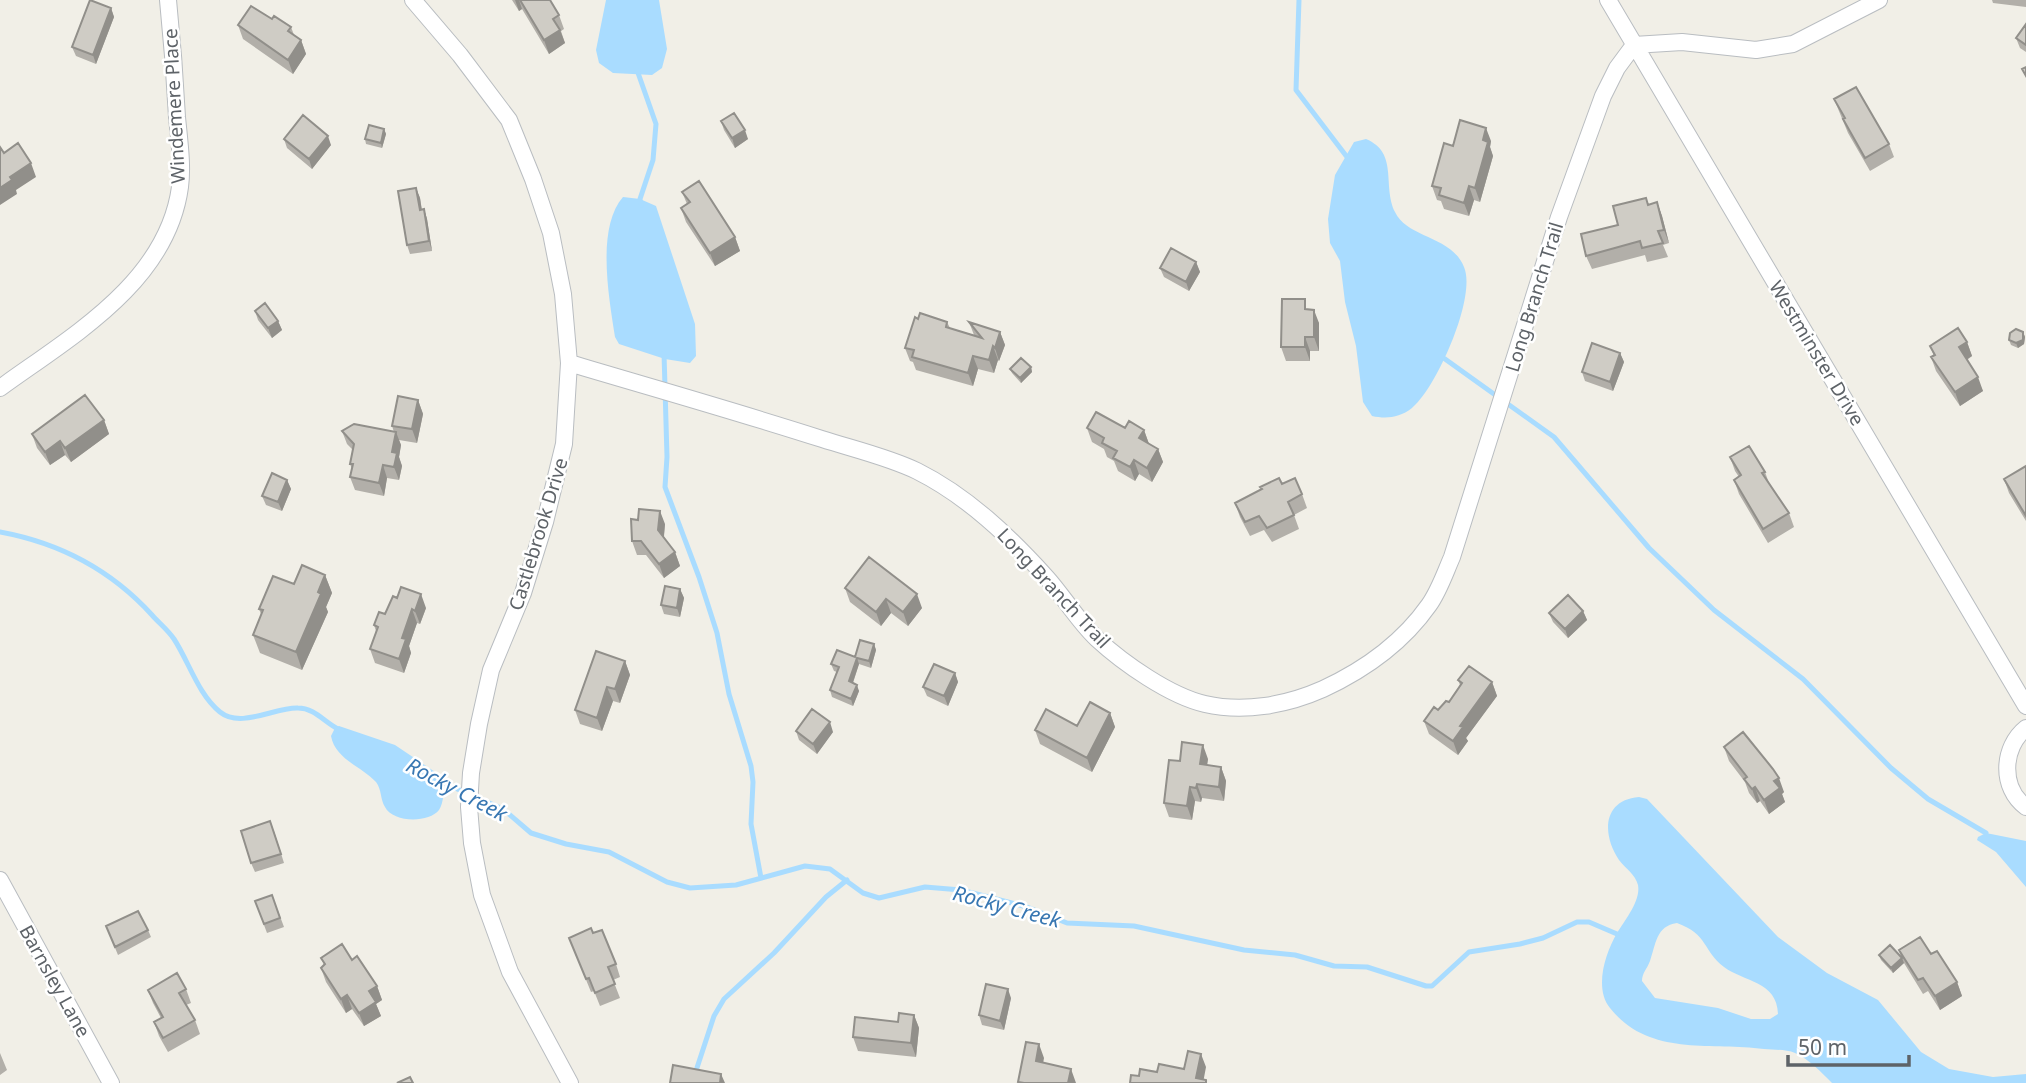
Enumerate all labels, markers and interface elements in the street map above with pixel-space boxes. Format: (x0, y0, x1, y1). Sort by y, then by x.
street label: Windemere Place (157, 28, 191, 184)
street label: Long Branch Trail (1499, 219, 1569, 375)
street label: Westminster Drive (1763, 276, 1871, 430)
street label: Castlebrook Drive (502, 454, 574, 614)
street label: Long Branch Trail (992, 522, 1116, 654)
water label: Rocky Creek (402, 751, 514, 828)
water label: Rocky Creek (950, 878, 1066, 934)
street label: Barnsley Lane (13, 920, 97, 1042)
scale bar (1788, 1024, 1909, 1068)
text: 50 m (1798, 1033, 1847, 1061)

